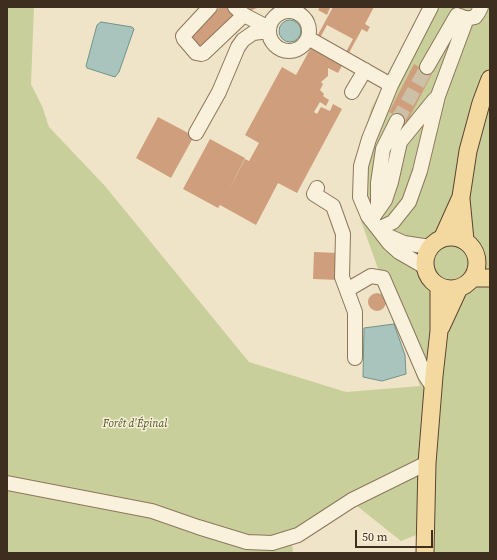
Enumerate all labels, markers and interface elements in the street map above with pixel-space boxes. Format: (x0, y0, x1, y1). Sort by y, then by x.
park label: Forêt d'Épinal (103, 417, 167, 431)
scale bar (357, 522, 435, 548)
text: 50 m (362, 529, 388, 545)

